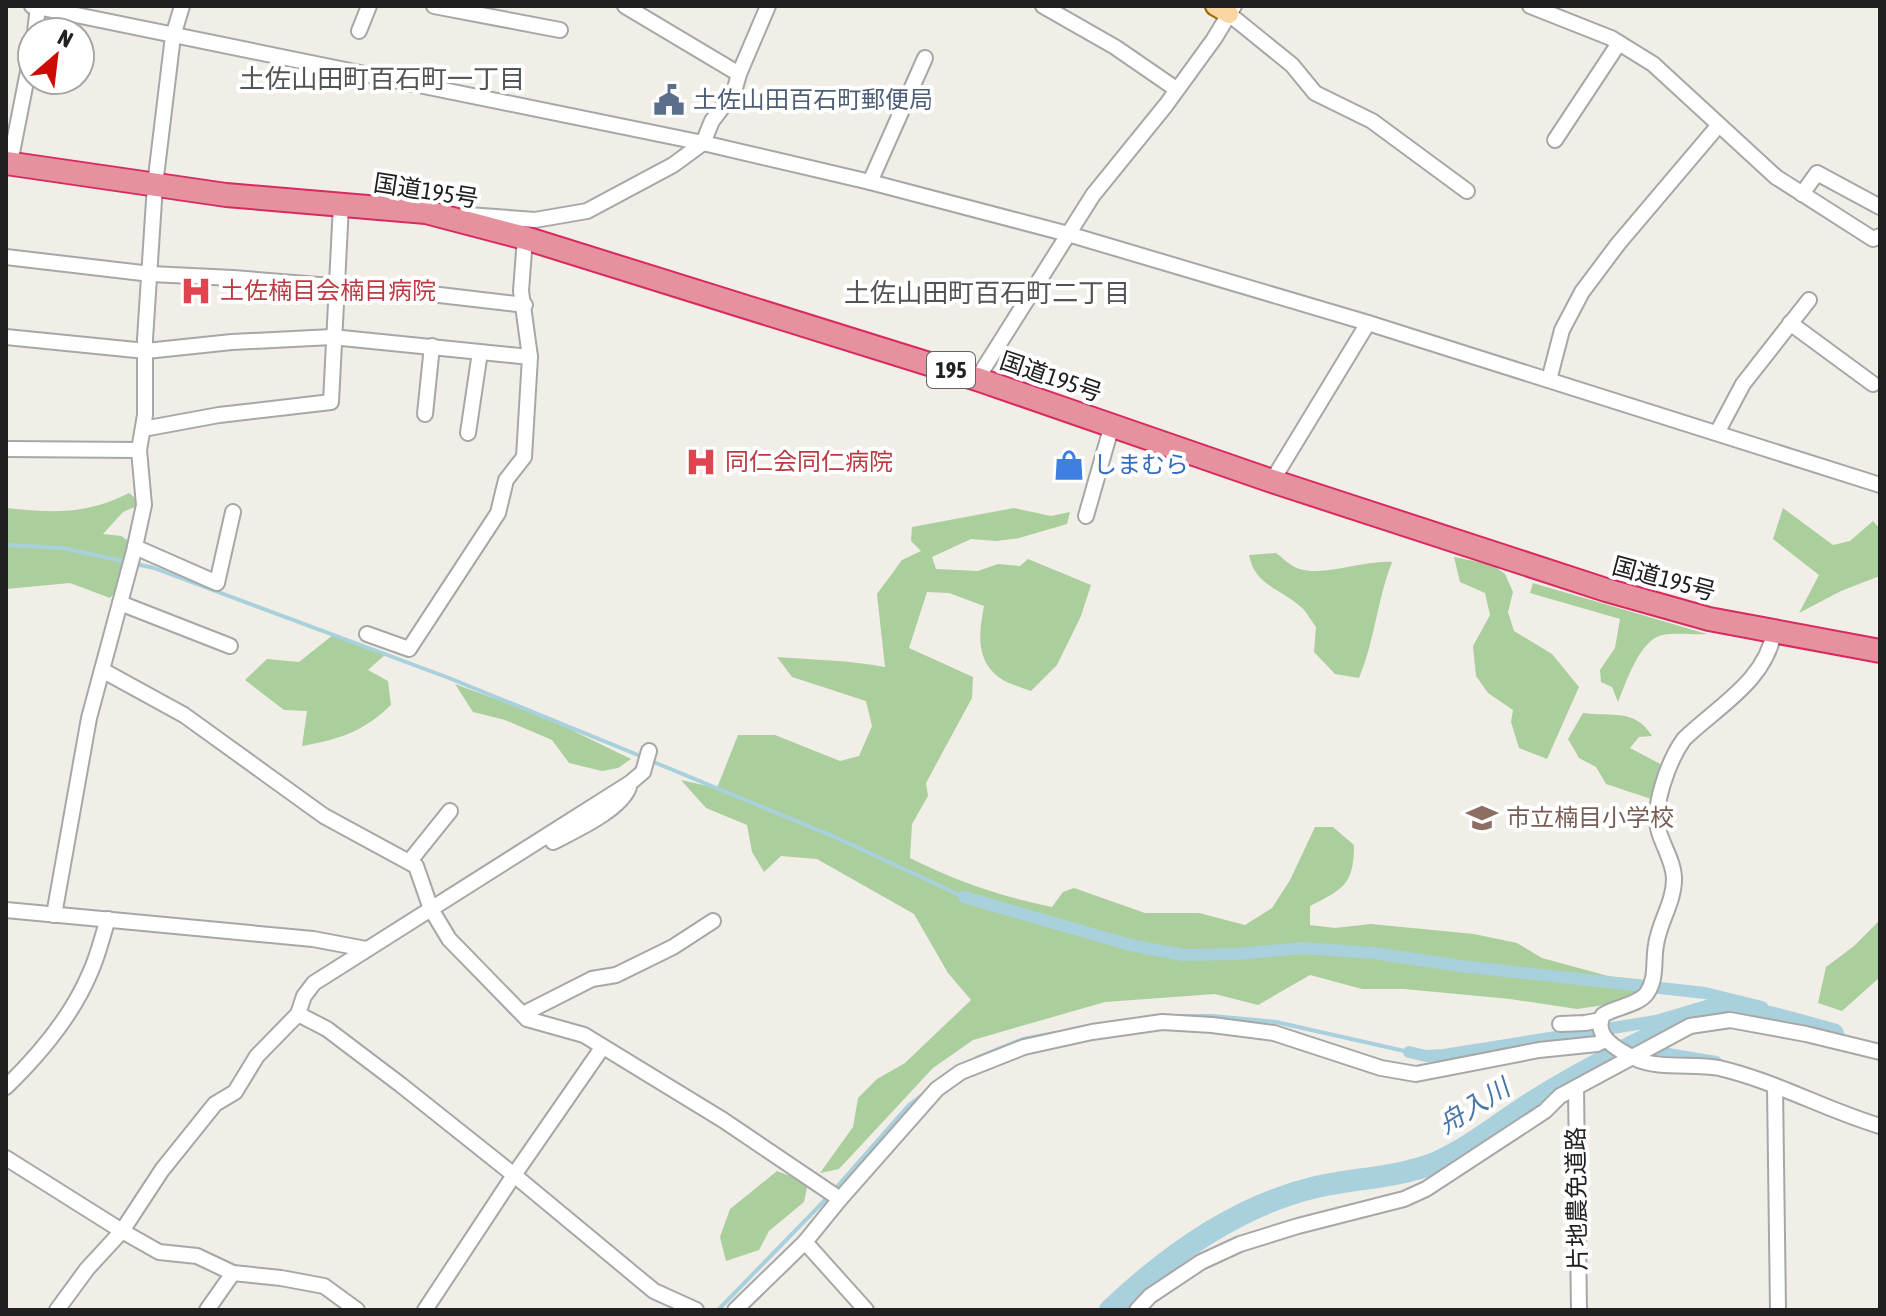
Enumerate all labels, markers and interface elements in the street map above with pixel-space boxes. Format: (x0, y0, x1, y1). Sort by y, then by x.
north arrow (16, 16, 96, 96)
text: N (54, 24, 77, 53)
district label: 土佐山田町百石町一丁目 (239, 64, 525, 94)
public building icon: 土佐山田百石町郵便局 (652, 83, 686, 117)
place label: 土佐山田百石町郵便局 (693, 86, 933, 113)
street label: 国道195号 (372, 169, 480, 212)
hospital icon: 土佐楠目会楠目病院 (179, 274, 213, 308)
place label: 土佐楠目会楠目病院 (220, 277, 436, 304)
district label: 土佐山田町百石町二丁目 (844, 278, 1130, 308)
street label: 国道195号 (997, 347, 1106, 407)
road number: 195 (927, 352, 975, 388)
hospital icon: 同仁会同仁病院 (684, 445, 718, 479)
place label: 同仁会同仁病院 (725, 448, 893, 475)
shop icon: しまむら (1052, 448, 1086, 482)
place label: しまむら (1093, 451, 1189, 478)
street label: 国道195号 (1610, 552, 1719, 605)
school or university icon: 市立楠目小学校 (1465, 801, 1499, 835)
place label: 市立楠目小学校 (1506, 804, 1674, 831)
water label: 舟入川 (1433, 1071, 1518, 1139)
street label: 片地農免道路 (1562, 1127, 1591, 1271)

